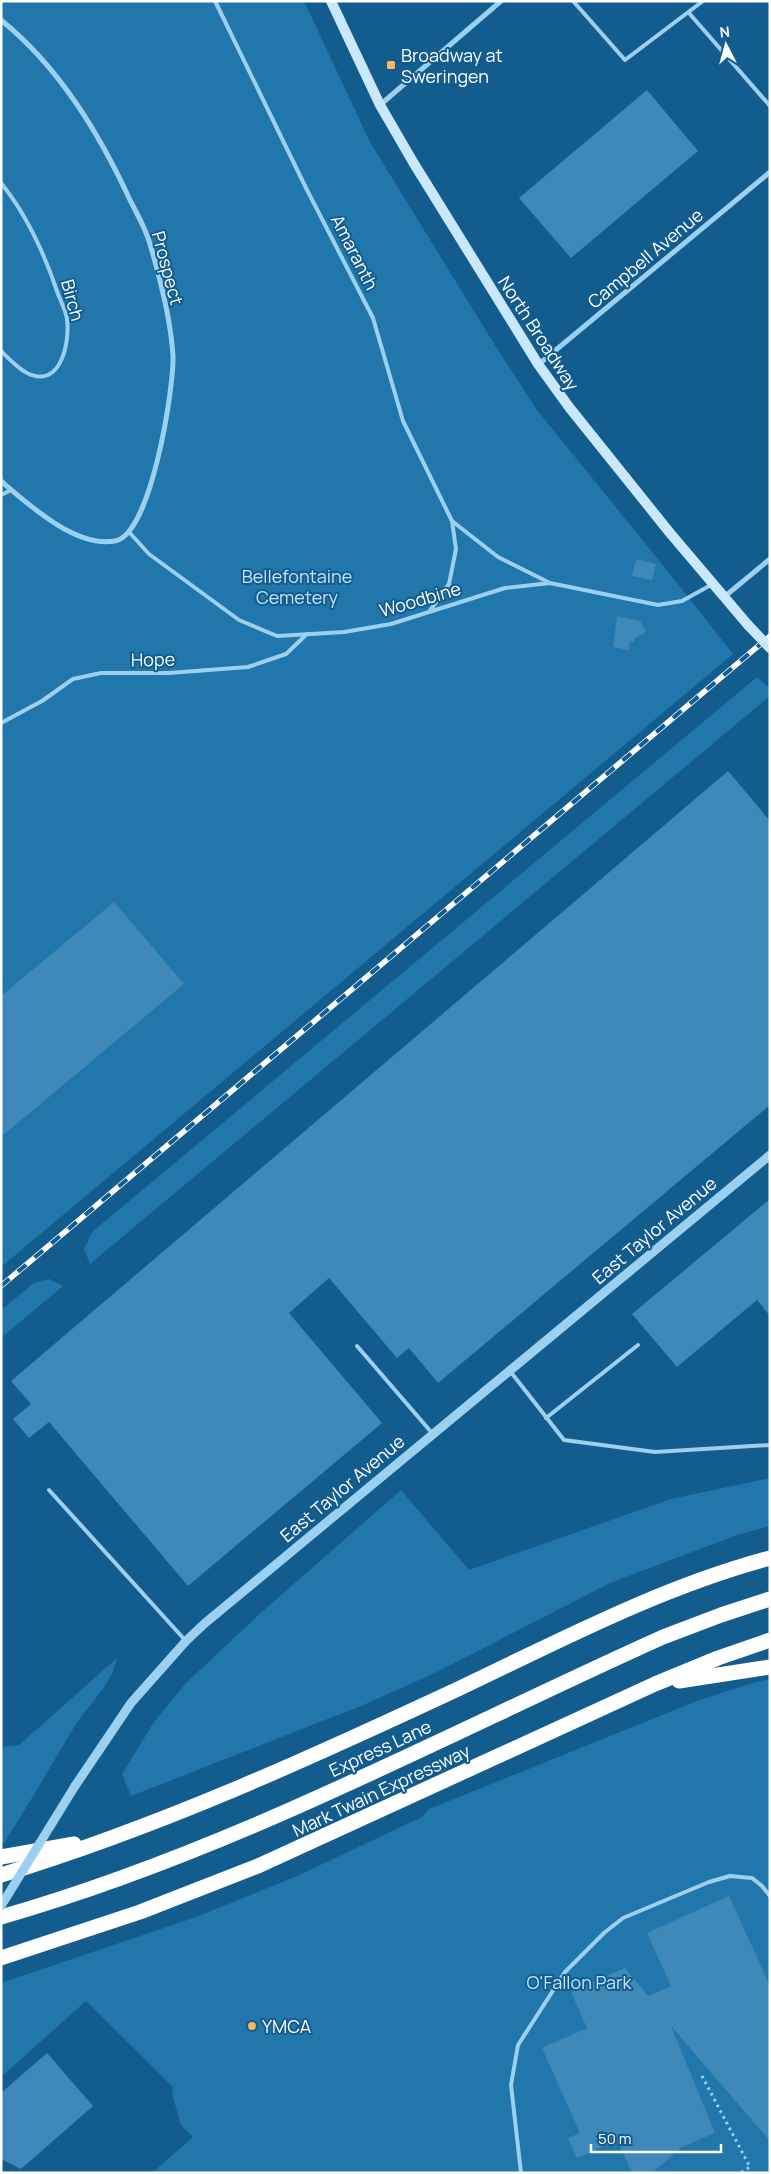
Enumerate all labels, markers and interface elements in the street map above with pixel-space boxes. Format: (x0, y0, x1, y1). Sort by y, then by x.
north arrow (701, 20, 751, 70)
text: N (719, 22, 731, 42)
place label: Broadway at Sweringen (401, 43, 503, 88)
marker: Broadway at Sweringen (385, 59, 397, 71)
street label: Campbell Avenue (582, 203, 708, 313)
street label: Amaranth (326, 210, 384, 294)
street label: Prospect (147, 228, 189, 308)
street label: North Broadway (493, 271, 585, 395)
street label: Birch (56, 277, 90, 323)
park label: Bellefontaine Cemetery (242, 564, 352, 609)
street label: Woodbine (376, 576, 464, 622)
street label: Hope (131, 647, 175, 671)
street label: East Taylor Avenue (587, 1171, 721, 1289)
street label: East Taylor Avenue (275, 1429, 409, 1547)
street label: Express Lane (325, 1714, 435, 1782)
street label: Mark Twain Expressway (288, 1738, 474, 1842)
park label: O'Fallon Park (527, 1970, 632, 1994)
place label: YMCA (262, 2014, 312, 2038)
marker: YMCA (246, 2020, 258, 2032)
scale bar (591, 2122, 721, 2154)
text: 50 m (598, 2128, 632, 2149)

